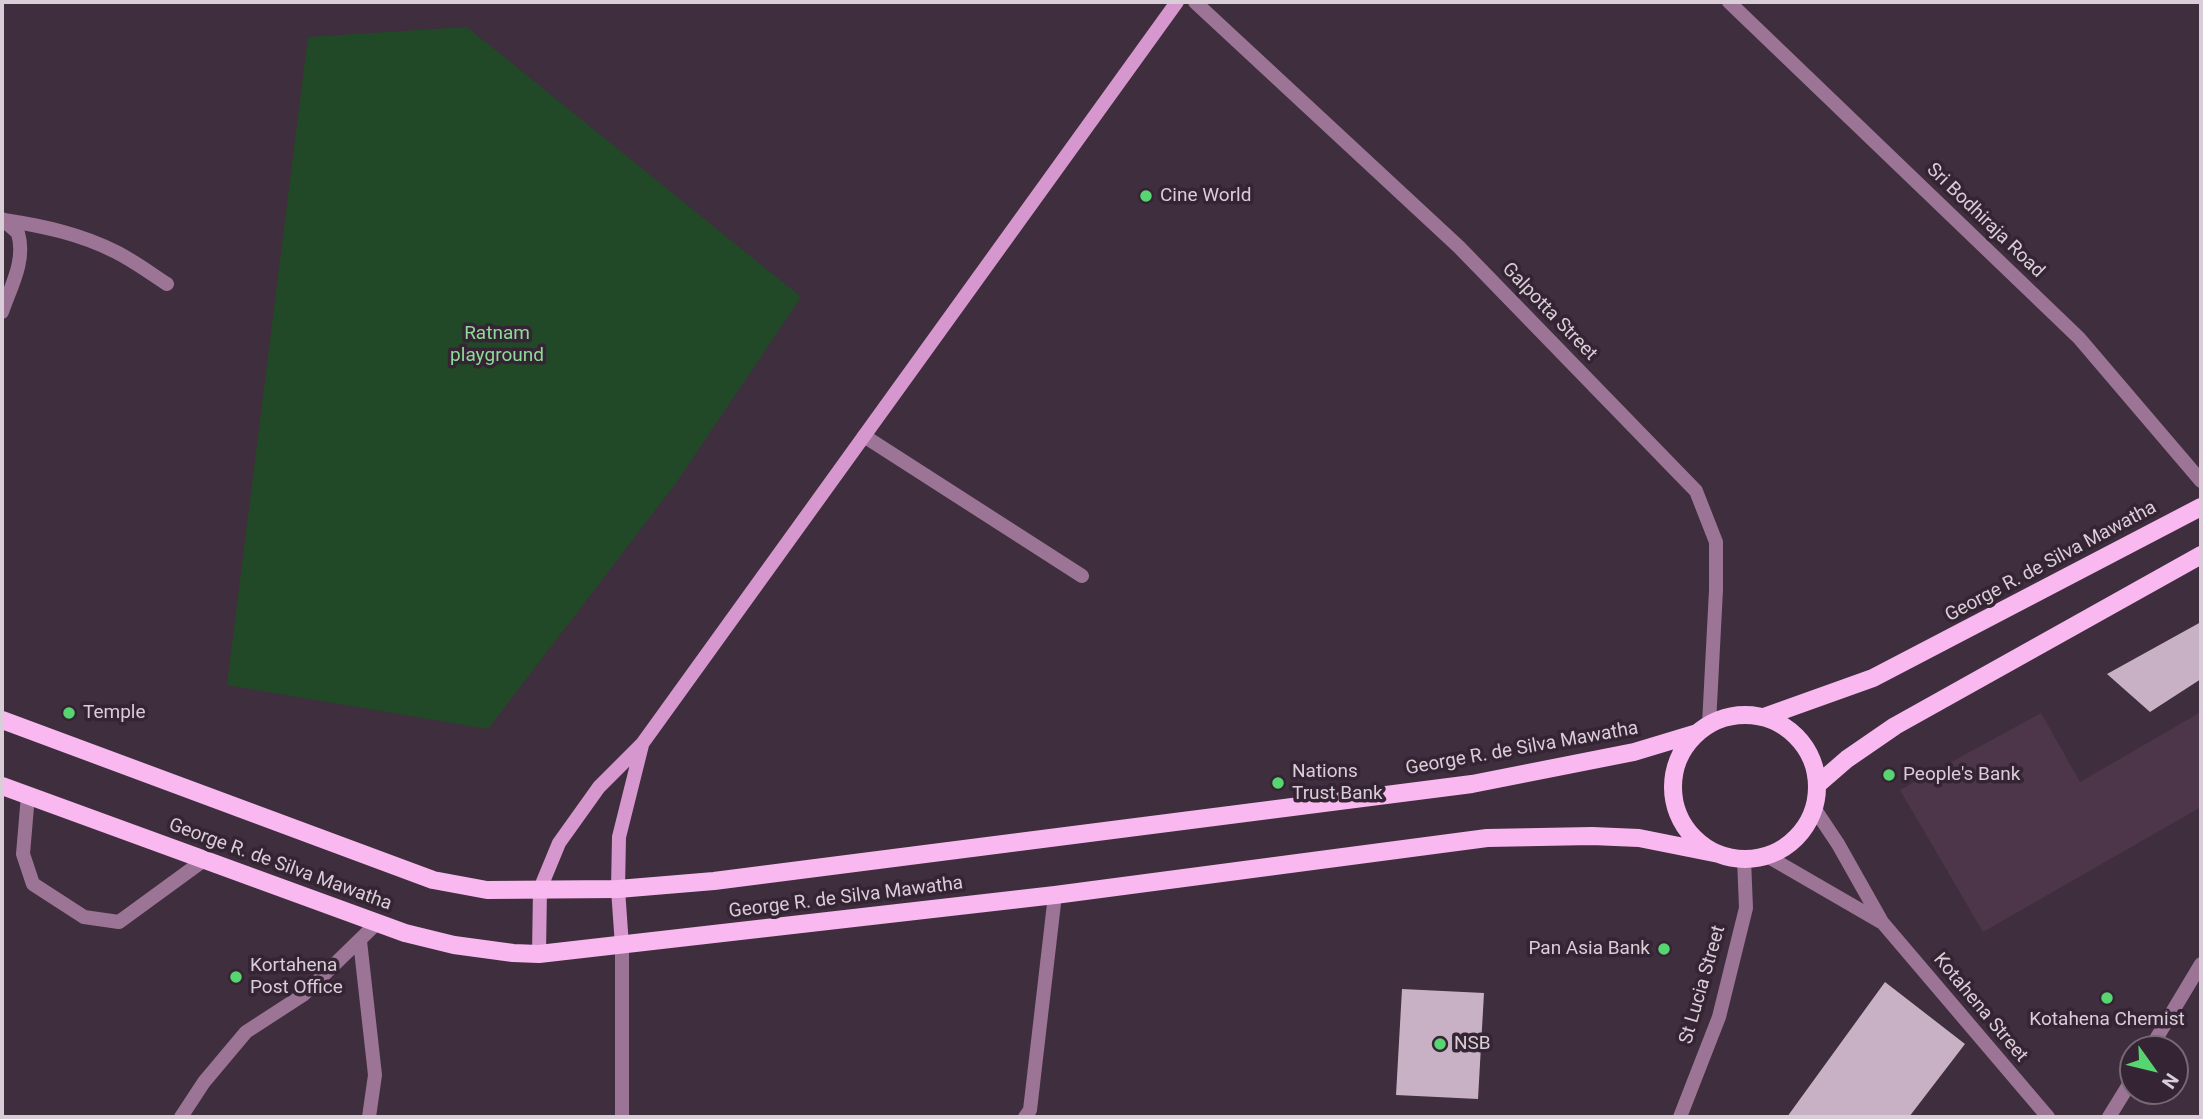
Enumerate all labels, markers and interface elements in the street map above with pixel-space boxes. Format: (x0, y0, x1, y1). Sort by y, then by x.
street label: Sri Bodhiraja Road (1921, 159, 2049, 283)
place label: Cine World (1160, 185, 1251, 207)
marker: Cine World (1138, 188, 1154, 204)
street label: Galpotta Street (1497, 258, 1601, 366)
park label: Ratnam playground (450, 323, 544, 367)
street label: George R. de Silva Mawatha (1942, 497, 2160, 627)
place label: Temple (83, 702, 146, 724)
marker: Temple (61, 705, 77, 721)
street label: George R. de Silva Mawatha (1404, 717, 1640, 781)
place label: Nations Trust Bank (1292, 761, 1383, 805)
place label: People's Bank (1903, 764, 2020, 786)
marker: People's Bank (1881, 767, 1897, 783)
marker: Nations Trust Bank (1270, 775, 1286, 791)
street label: George R. de Silva Mawatha (165, 814, 395, 916)
street label: George R. de Silva Mawatha (728, 872, 964, 924)
street label: St Lucia Street (1675, 923, 1731, 1047)
place label: Pan Asia Bank (1528, 938, 1650, 960)
marker: Pan Asia Bank (1656, 941, 1672, 957)
street label: Kotahena Street (1928, 949, 2032, 1067)
place label: Kortahena Post Office (250, 955, 343, 999)
marker: Kortahena Post Office (228, 969, 244, 985)
marker: Kotahena Chemist (2099, 990, 2115, 1006)
place label: Kotahena Chemist (2029, 1009, 2185, 1031)
place label: NSB (1454, 1033, 1491, 1055)
north arrow (2119, 1035, 2189, 1105)
marker: NSB (1432, 1036, 1448, 1052)
text: N (2157, 1069, 2183, 1093)

